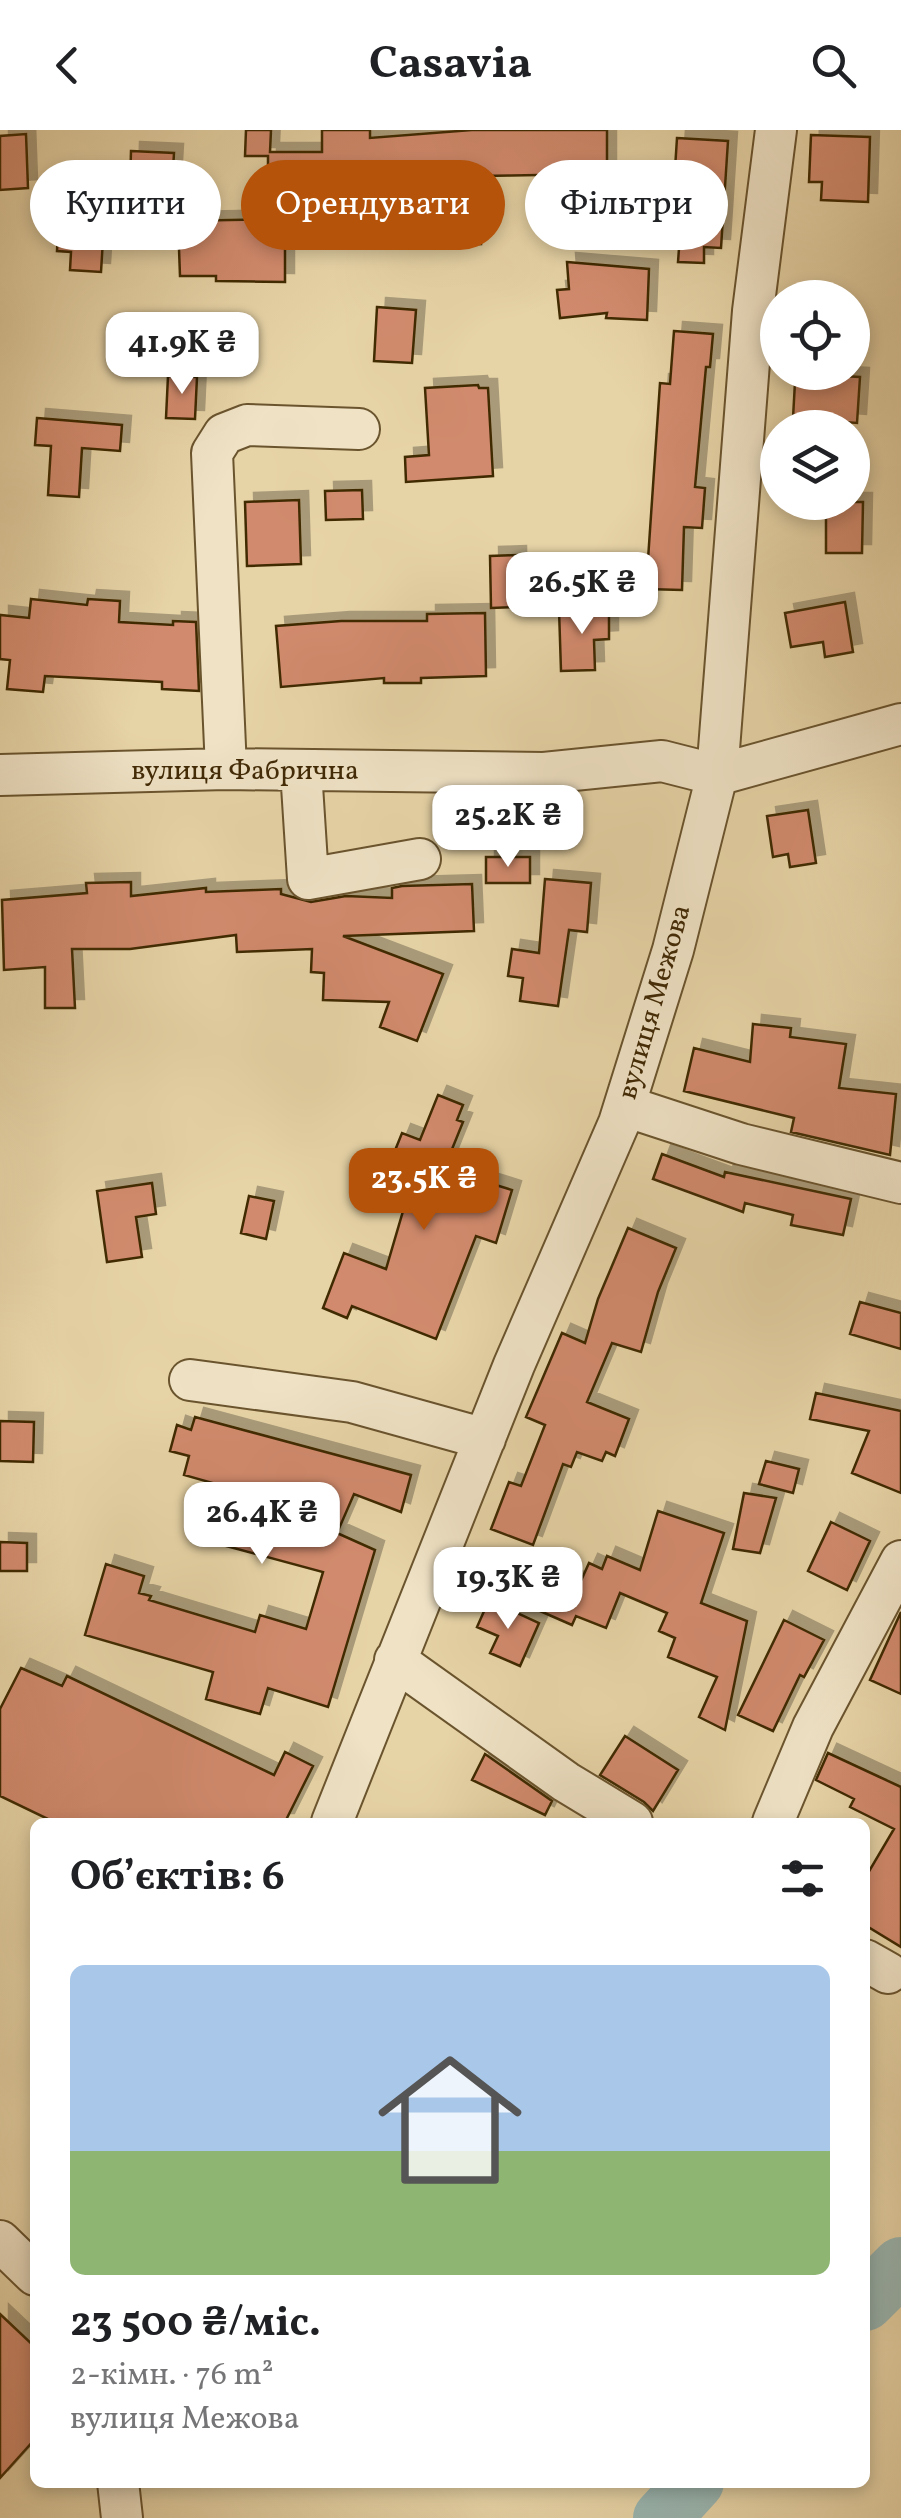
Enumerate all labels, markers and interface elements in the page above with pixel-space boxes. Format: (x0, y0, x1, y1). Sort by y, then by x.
text: Casavia (369, 34, 532, 97)
icon: back (40, 38, 95, 93)
icon: search (806, 38, 861, 93)
chip: Купити (30, 160, 221, 250)
chip: Орендувати (241, 160, 505, 250)
chip: Фільтри (525, 160, 728, 250)
map controls (760, 280, 870, 520)
button: locate (760, 280, 870, 390)
pin: 41.9K ₴ (90, 312, 274, 397)
text: 41.9K ₴ (128, 322, 236, 366)
button: layers (760, 410, 870, 520)
pin: 26.5K ₴ (490, 552, 674, 637)
text: 26.5K ₴ (528, 562, 636, 606)
street label: вулиця Фабрична (131, 752, 359, 791)
pin: 25.2K ₴ (416, 785, 600, 870)
text: 25.2K ₴ (454, 795, 562, 839)
street label: вулиця Межова (609, 900, 701, 1104)
pin: 23.5K ₴ (332, 1148, 516, 1233)
text: 23.5K ₴ (371, 1158, 477, 1202)
pin: 26.4K ₴ (170, 1482, 354, 1567)
text: 26.4K ₴ (206, 1492, 318, 1536)
pin: 19.3K ₴ (416, 1547, 600, 1632)
text: 19.3K ₴ (456, 1557, 560, 1601)
text: Об’єктів: 6 (70, 1849, 285, 1908)
icon: filters (775, 1851, 830, 1906)
icon: home (360, 2030, 540, 2210)
text: 23 500 ₴/міс. (70, 2295, 321, 2354)
text: 2-кімн. · 76 m² (70, 2354, 274, 2398)
text: вулиця Межова (70, 2398, 300, 2442)

